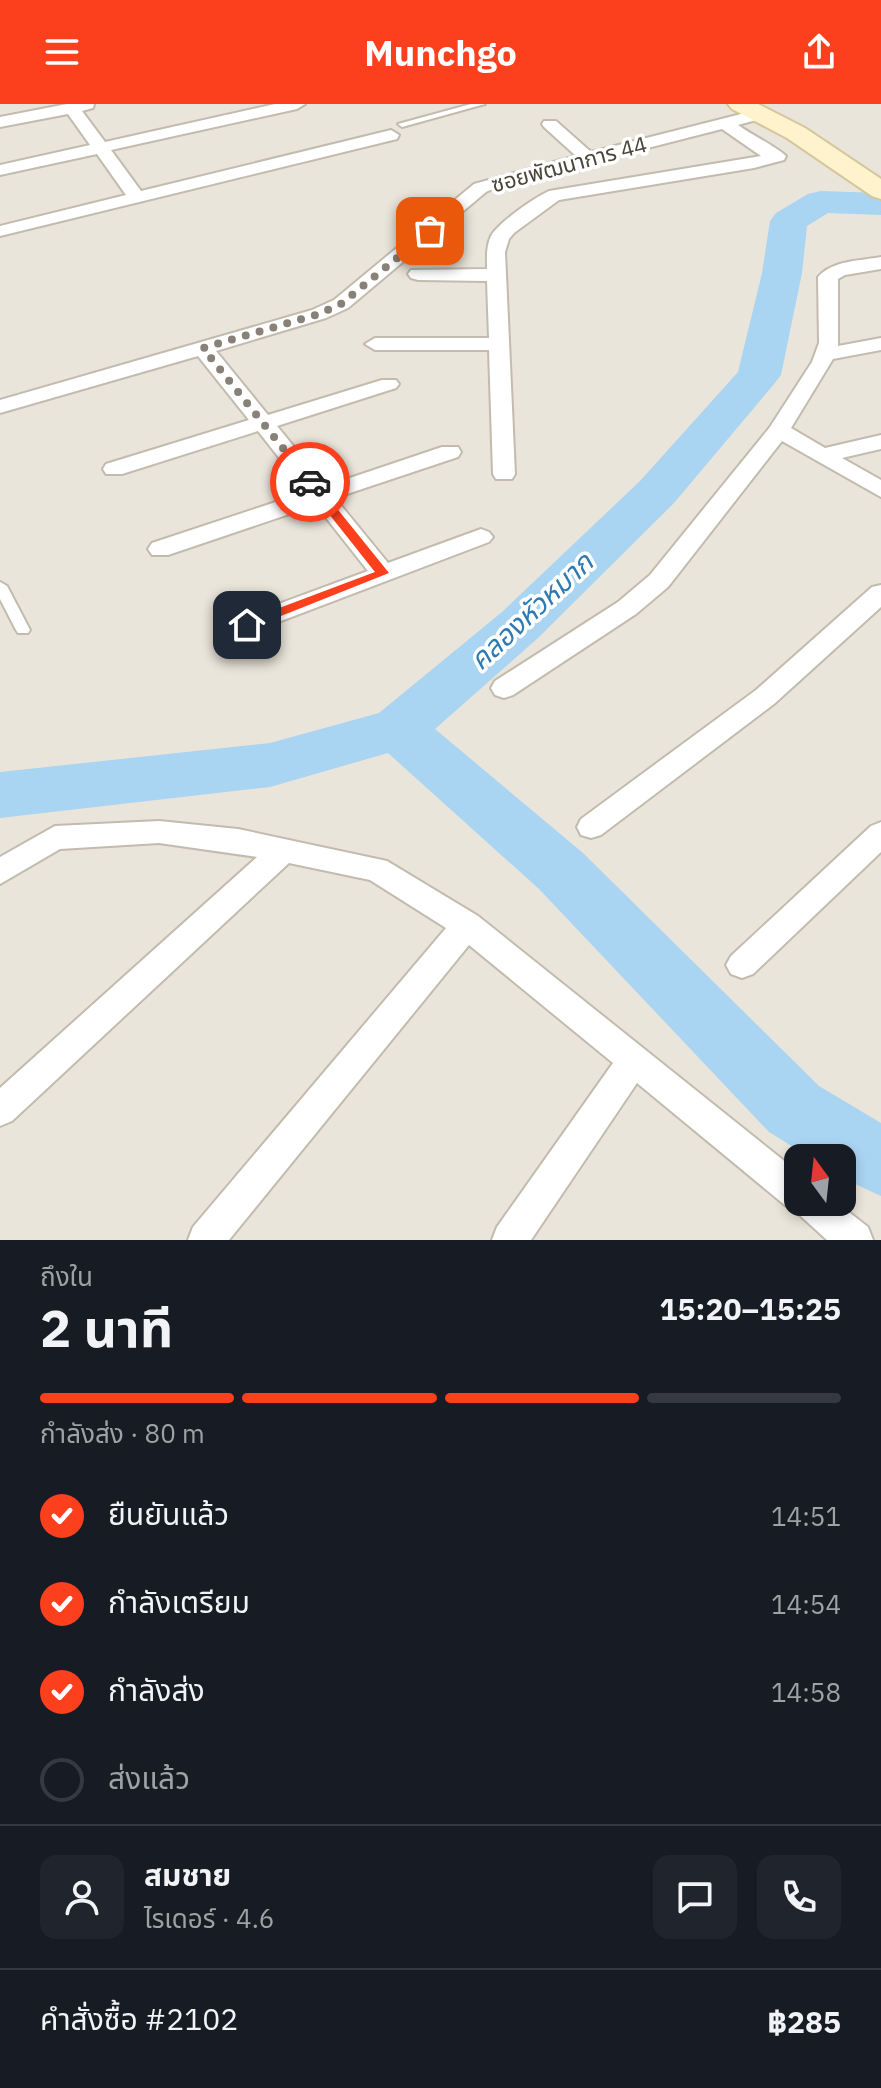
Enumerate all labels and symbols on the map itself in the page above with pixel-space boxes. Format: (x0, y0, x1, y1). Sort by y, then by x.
street label: ซอยพัฒนาการ 44 (488, 129, 650, 198)
pin (396, 197, 464, 265)
courier (270, 442, 350, 522)
water label: คลองหัวหมาก (461, 543, 601, 677)
pin (213, 591, 281, 659)
north arrow (784, 1144, 856, 1216)

